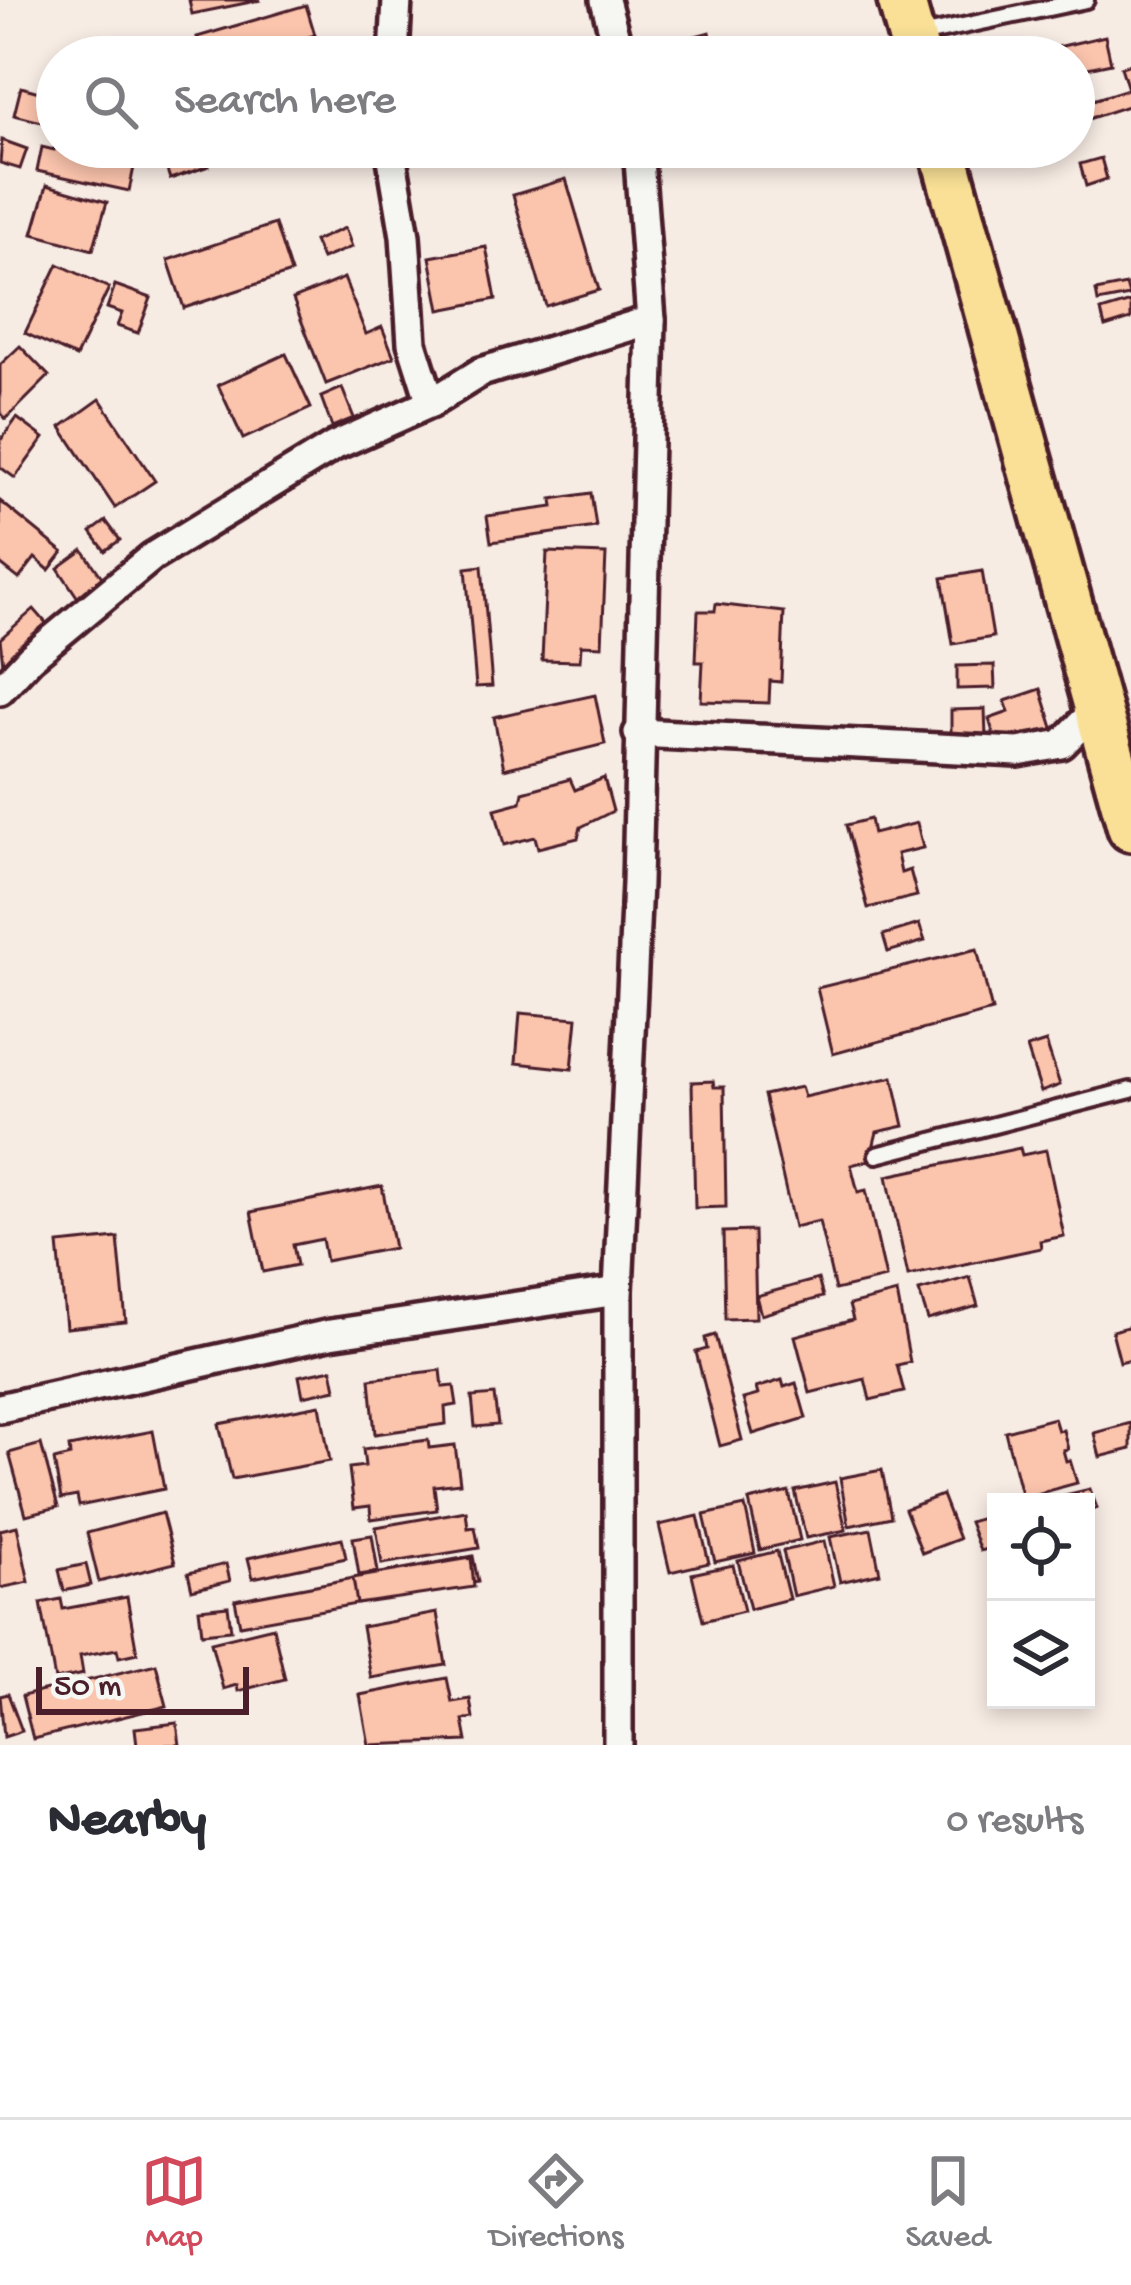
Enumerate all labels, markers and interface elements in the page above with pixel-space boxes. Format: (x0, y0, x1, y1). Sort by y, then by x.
search box (36, 36, 1095, 168)
icon: search (78, 69, 144, 135)
text: Search here (174, 76, 396, 129)
map controls (987, 1493, 1095, 1709)
button: locate (987, 1493, 1095, 1601)
button: layers (987, 1601, 1095, 1709)
scale bar (36, 1661, 249, 1714)
text: 50 m (54, 1669, 121, 1707)
text: Nearby (48, 1793, 206, 1853)
text: 0 results (946, 1800, 1083, 1846)
tab: Map (141, 2148, 207, 2258)
tab: Directions (489, 2148, 623, 2258)
tab: Saved (905, 2148, 990, 2258)

